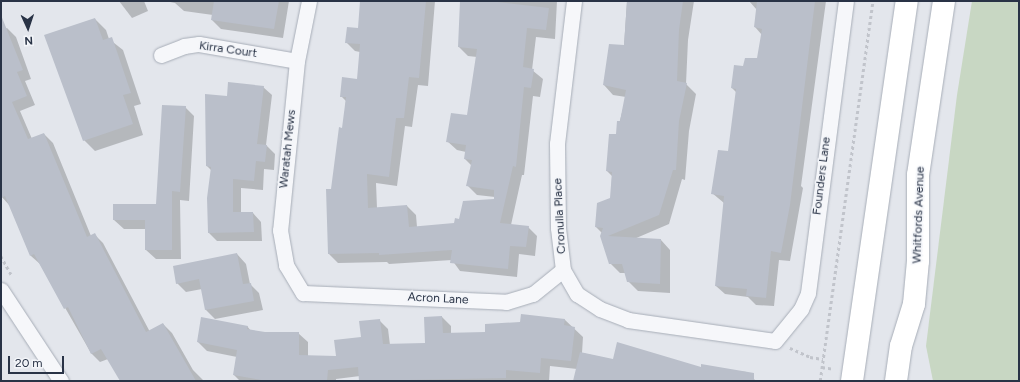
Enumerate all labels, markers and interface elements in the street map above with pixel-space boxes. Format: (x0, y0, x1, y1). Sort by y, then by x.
north arrow (8, 8, 48, 48)
text: N (24, 34, 33, 47)
street label: Kirra Court (198, 39, 258, 61)
street label: Waratah Mews (277, 109, 299, 189)
street label: Founders Lane (810, 136, 834, 216)
street label: Whitfords Avenue (910, 166, 928, 264)
street label: Cronulla Place (551, 178, 569, 254)
street label: Acron Lane (407, 290, 469, 308)
scale bar (10, 348, 66, 374)
text: 20 m (15, 356, 43, 370)

